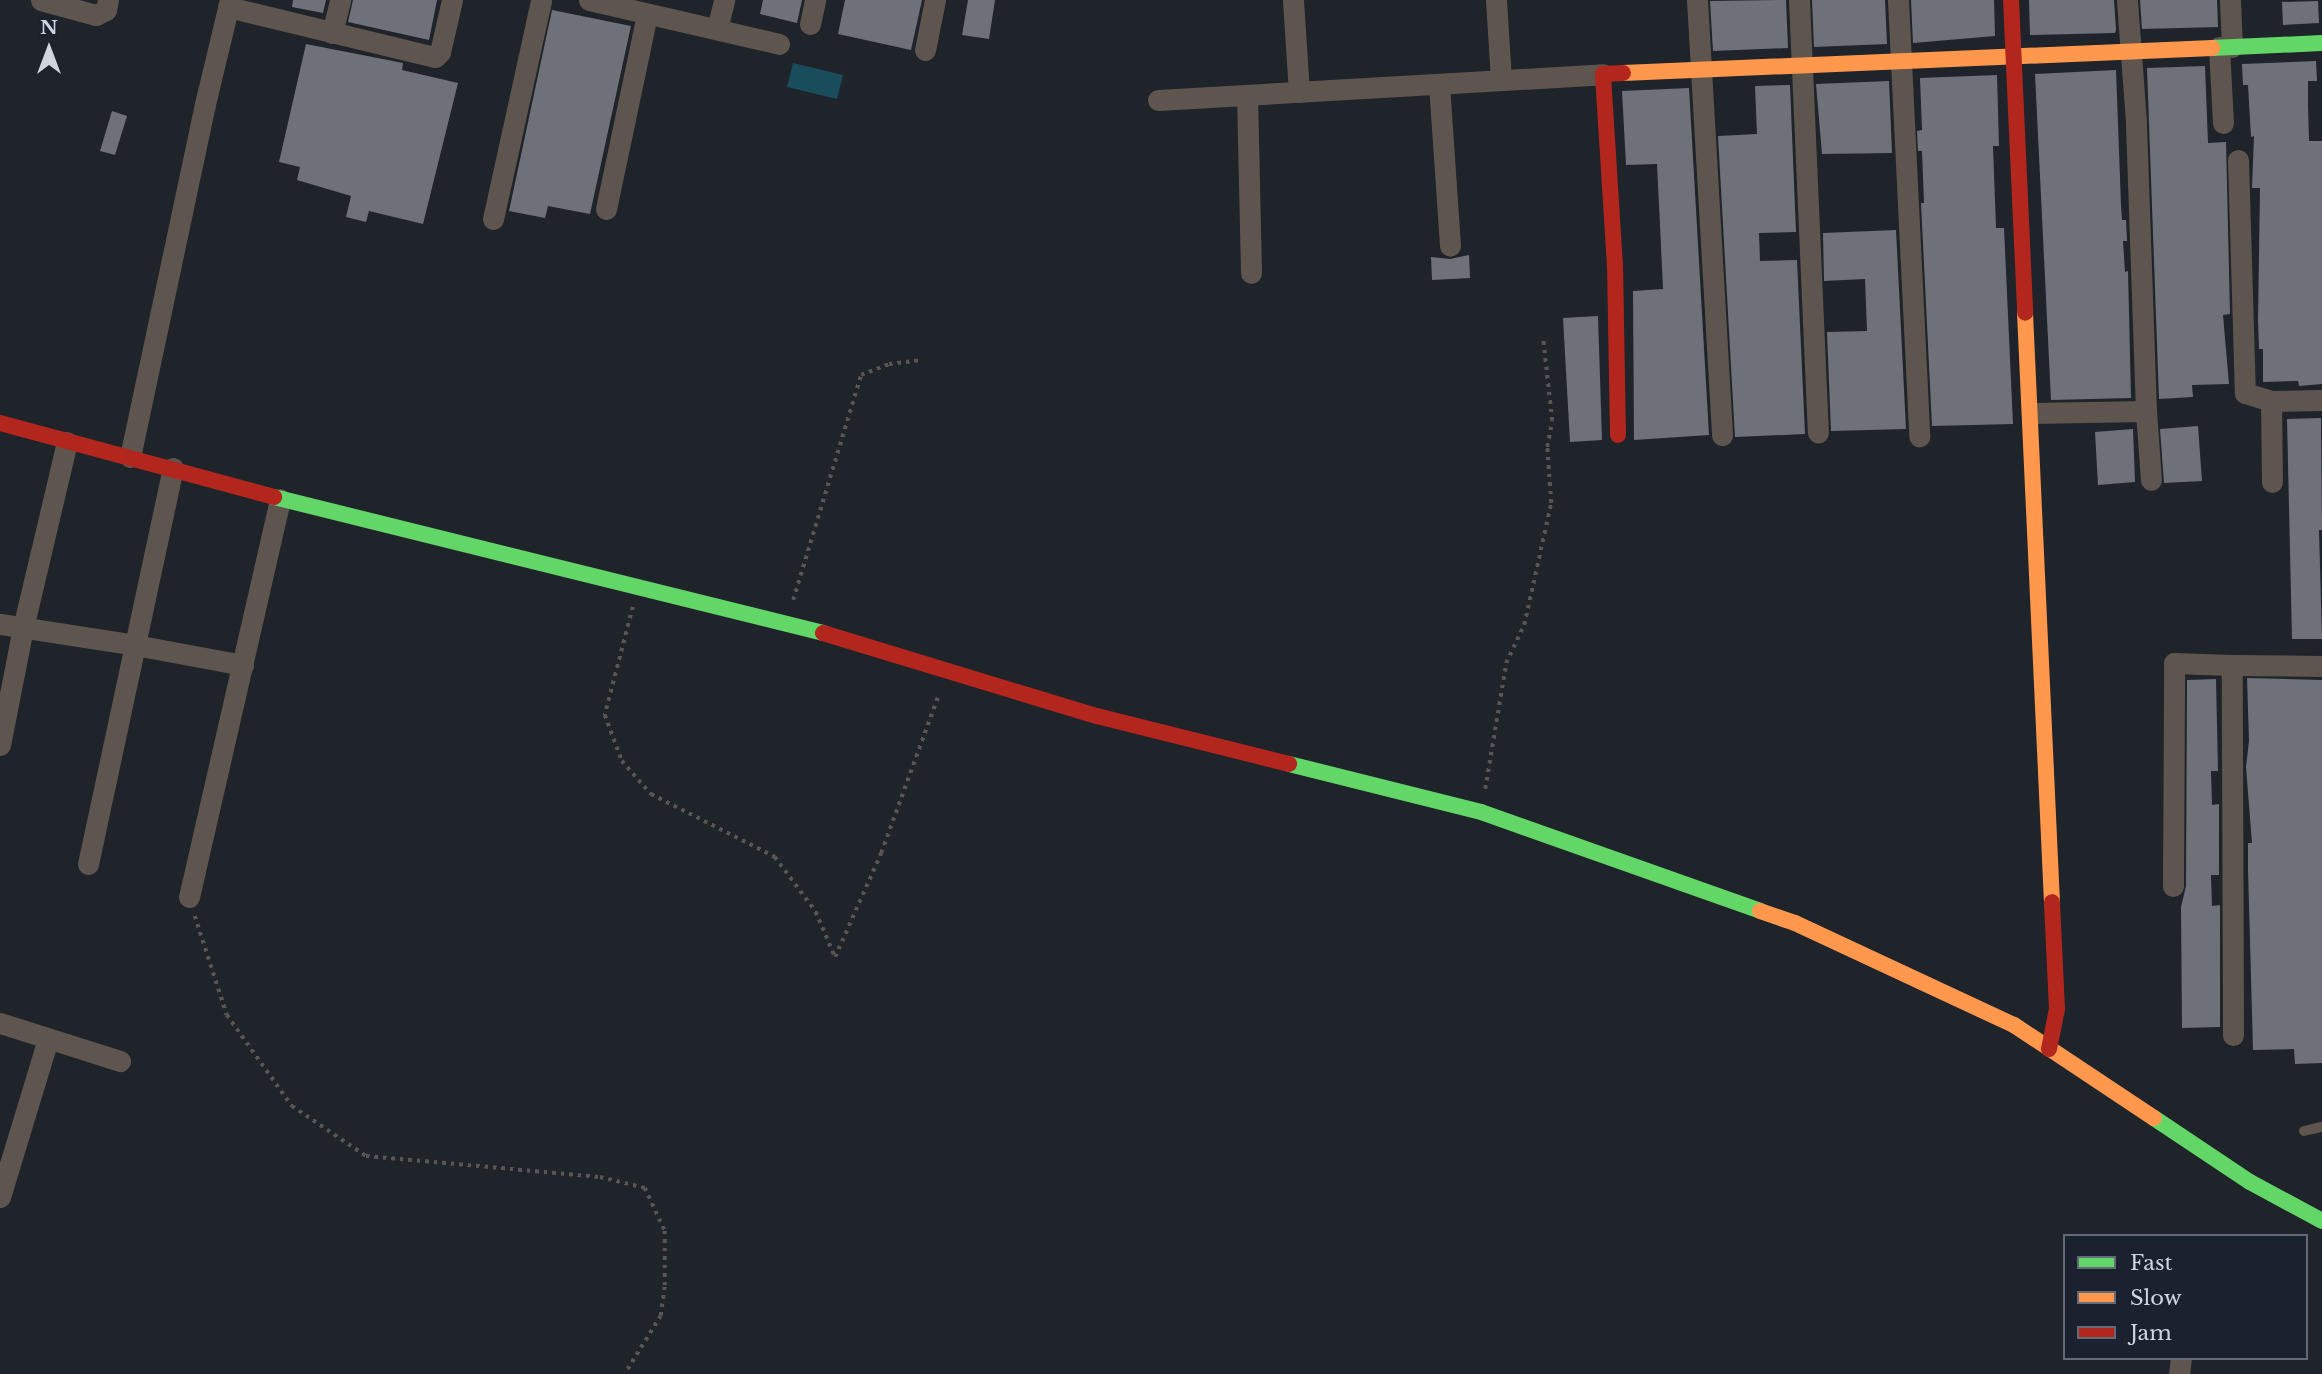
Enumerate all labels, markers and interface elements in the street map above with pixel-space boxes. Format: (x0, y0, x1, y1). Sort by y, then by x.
north arrow (14, 14, 84, 84)
text: N (40, 16, 58, 39)
legend (2063, 1234, 2308, 1360)
text: Fast (2130, 1250, 2172, 1276)
text: Slow (2130, 1285, 2182, 1311)
text: Jam (2130, 1320, 2172, 1346)

